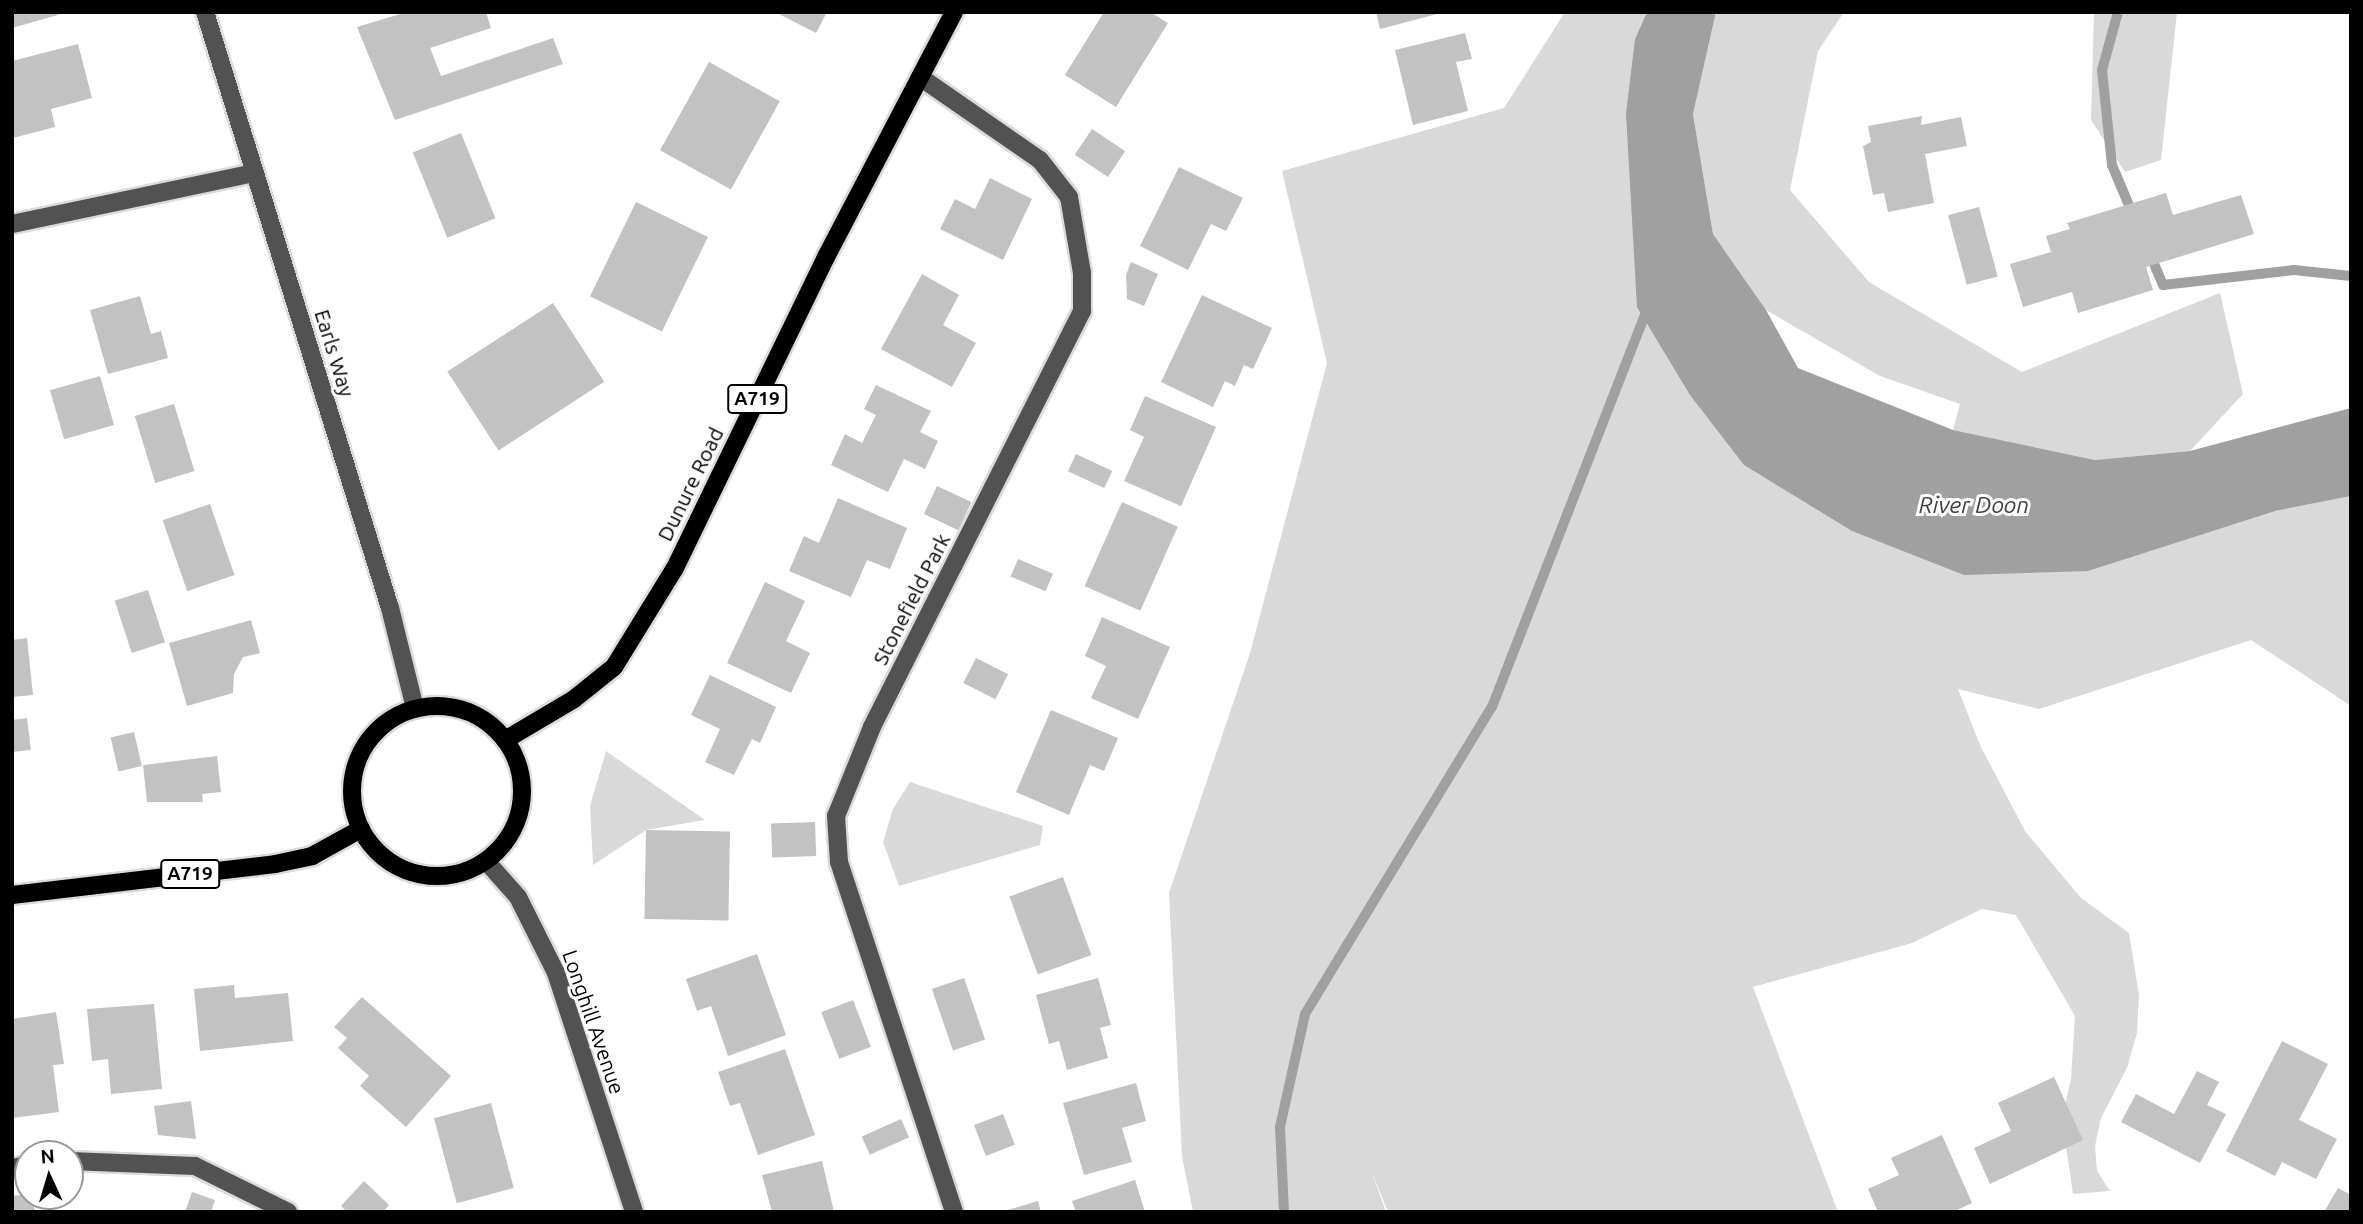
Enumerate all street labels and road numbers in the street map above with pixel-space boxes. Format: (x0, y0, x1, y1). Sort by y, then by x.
street label: Earls Way (310, 306, 360, 400)
road number: A719 (726, 384, 788, 414)
street label: Dunure Road (652, 423, 728, 545)
street label: Stonefield Park (867, 529, 955, 669)
road number: A719 (158, 859, 222, 890)
street label: Longhill Avenue (558, 947, 630, 1097)

